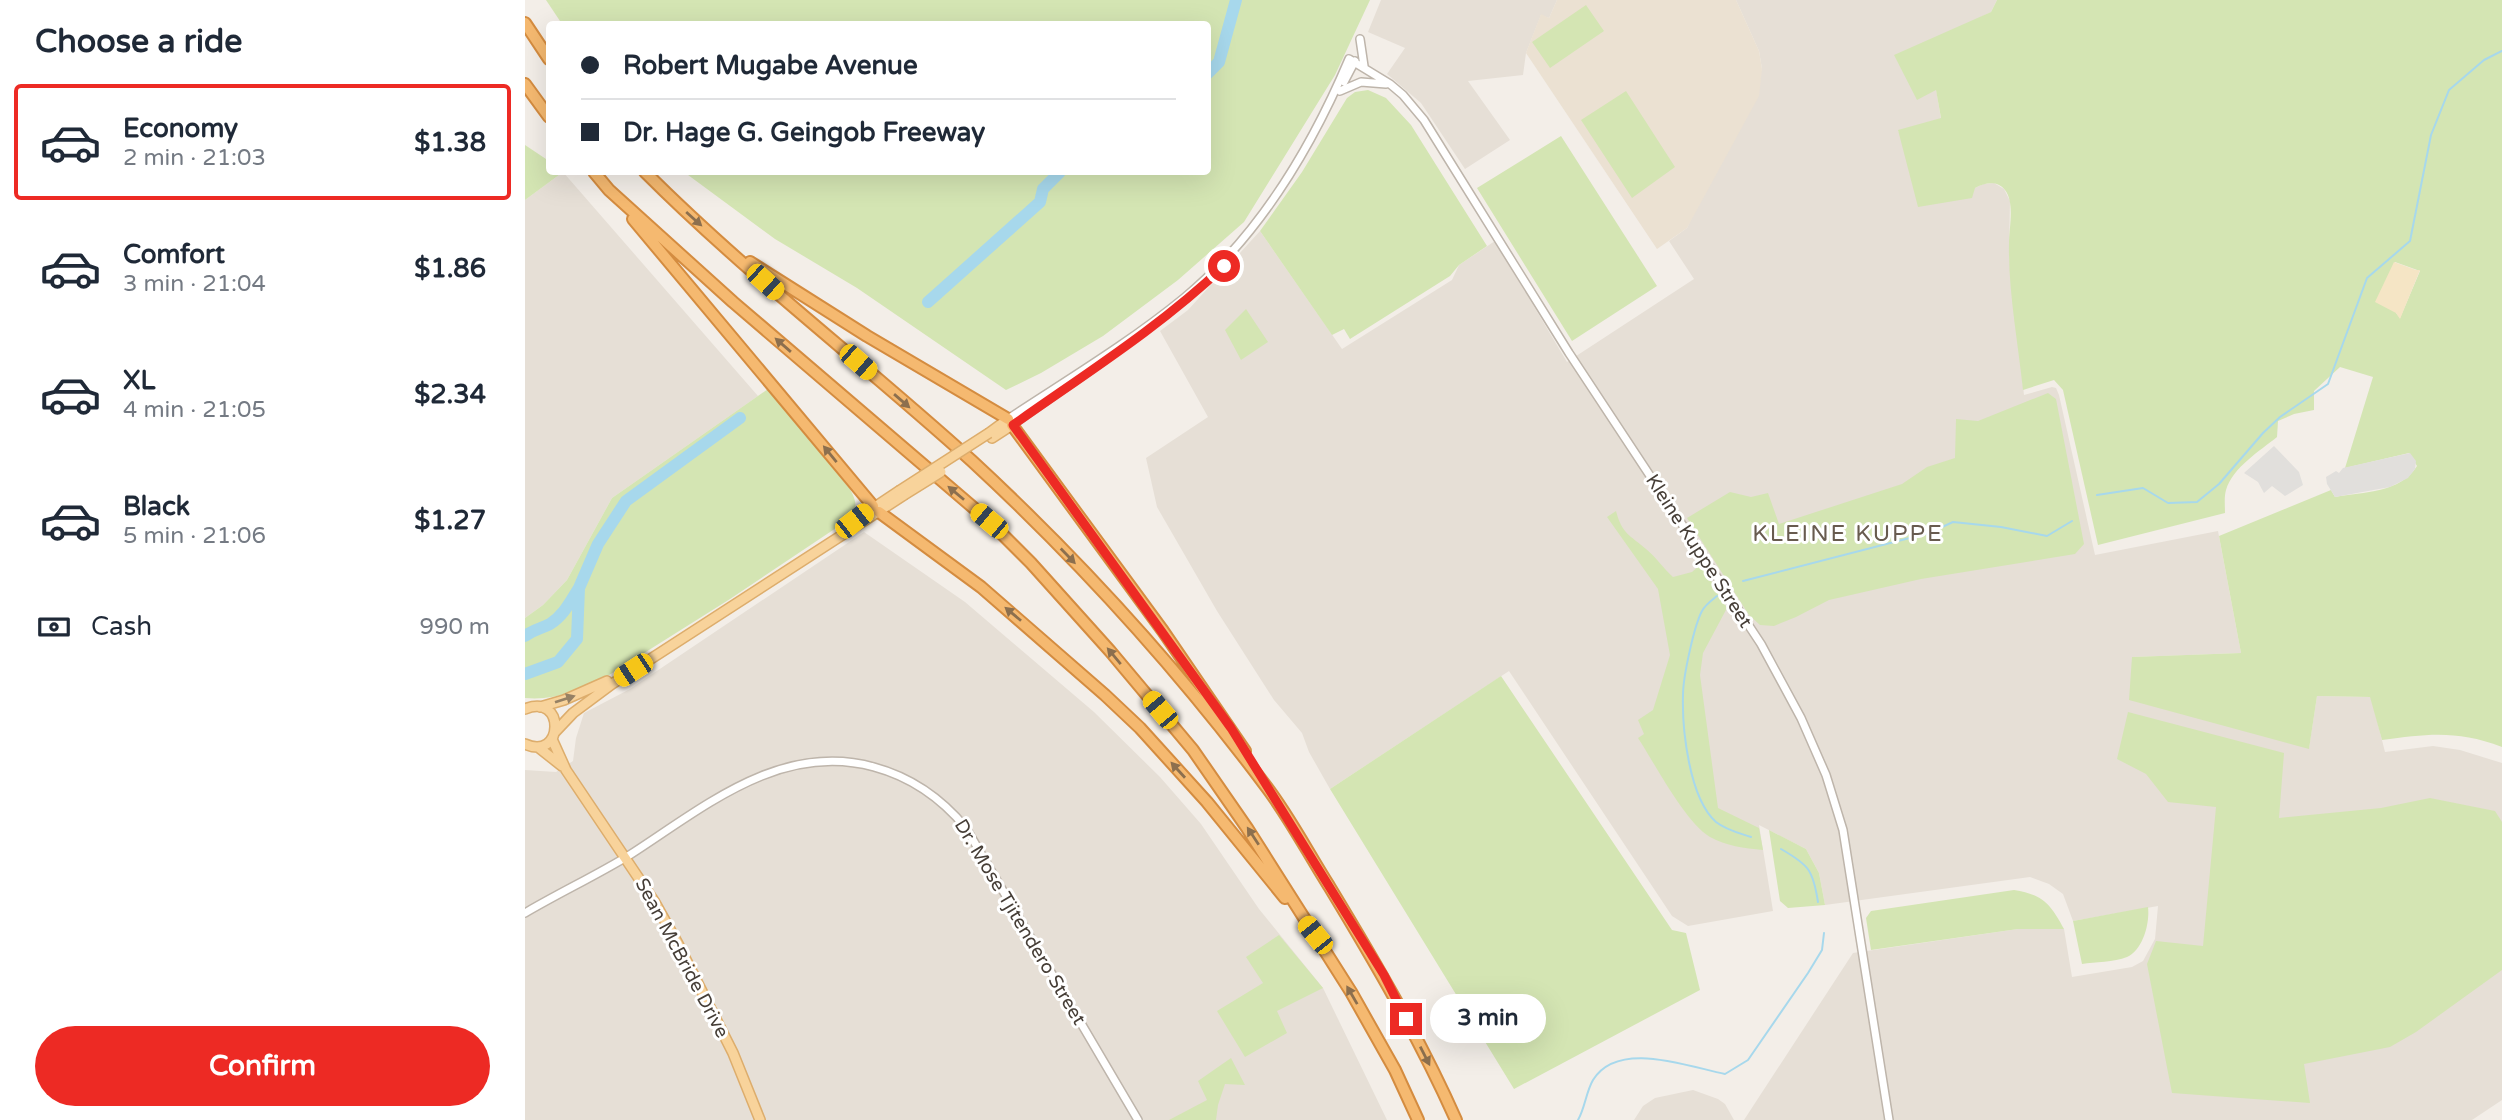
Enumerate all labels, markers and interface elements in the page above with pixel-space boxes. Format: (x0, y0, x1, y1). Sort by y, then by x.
text: Choose a ride (35, 23, 242, 61)
text: Robert Mugabe Avenue (623, 50, 918, 81)
icon: car (39, 111, 102, 174)
text: Economy (123, 113, 238, 144)
text: Dr. Hage G. Geingob Freeway (623, 117, 985, 148)
text: $1.38 (414, 127, 486, 158)
text: 2 min · 21:03 (123, 144, 266, 172)
one-way arrow (685, 210, 702, 226)
icon: car (39, 237, 102, 300)
text: Comfort (123, 239, 225, 270)
route start (1208, 250, 1240, 282)
text: $1.86 (414, 253, 486, 284)
car (743, 260, 788, 304)
text: 3 min · 21:04 (123, 270, 266, 298)
one-way arrow (775, 338, 792, 353)
car (836, 340, 881, 384)
icon: car (39, 363, 102, 426)
text: XL (123, 365, 155, 396)
text: $2.34 (414, 379, 486, 410)
one-way arrow (893, 393, 911, 409)
text: 4 min · 21:05 (123, 396, 266, 424)
one-way arrow (822, 446, 837, 464)
street label: Kleine Kuppe Street (1641, 470, 1757, 632)
one-way arrow (948, 486, 965, 501)
icon: car (39, 489, 102, 552)
text: Black (123, 491, 190, 522)
car (967, 499, 1012, 543)
car (831, 500, 878, 542)
text: $1.27 (414, 505, 486, 536)
district label: KLEINE KUPPE (1752, 520, 1944, 548)
text: 5 min · 21:06 (123, 522, 266, 550)
one-way arrow (1059, 548, 1076, 564)
one-way arrow (1004, 607, 1021, 622)
icon: cash (35, 608, 73, 646)
text: Cash (91, 611, 152, 642)
text: 990 m (420, 613, 490, 641)
one-way arrow (1106, 647, 1122, 665)
car (610, 650, 657, 690)
car (1139, 687, 1182, 733)
one-way arrow (555, 693, 576, 704)
one-way arrow (1171, 761, 1187, 778)
street label: Dr. Mose Tjitendero Street (950, 815, 1090, 1029)
one-way arrow (1246, 827, 1259, 846)
street label: Sean McBride Drive (631, 875, 733, 1041)
car (1294, 912, 1337, 958)
one-way arrow (1346, 985, 1358, 1004)
callout: 3 min (1431, 995, 1546, 1044)
route end (1390, 1003, 1422, 1035)
text: 3 min (1457, 1004, 1519, 1032)
button: Confirm (35, 1026, 490, 1106)
one-way arrow (1420, 1046, 1431, 1066)

